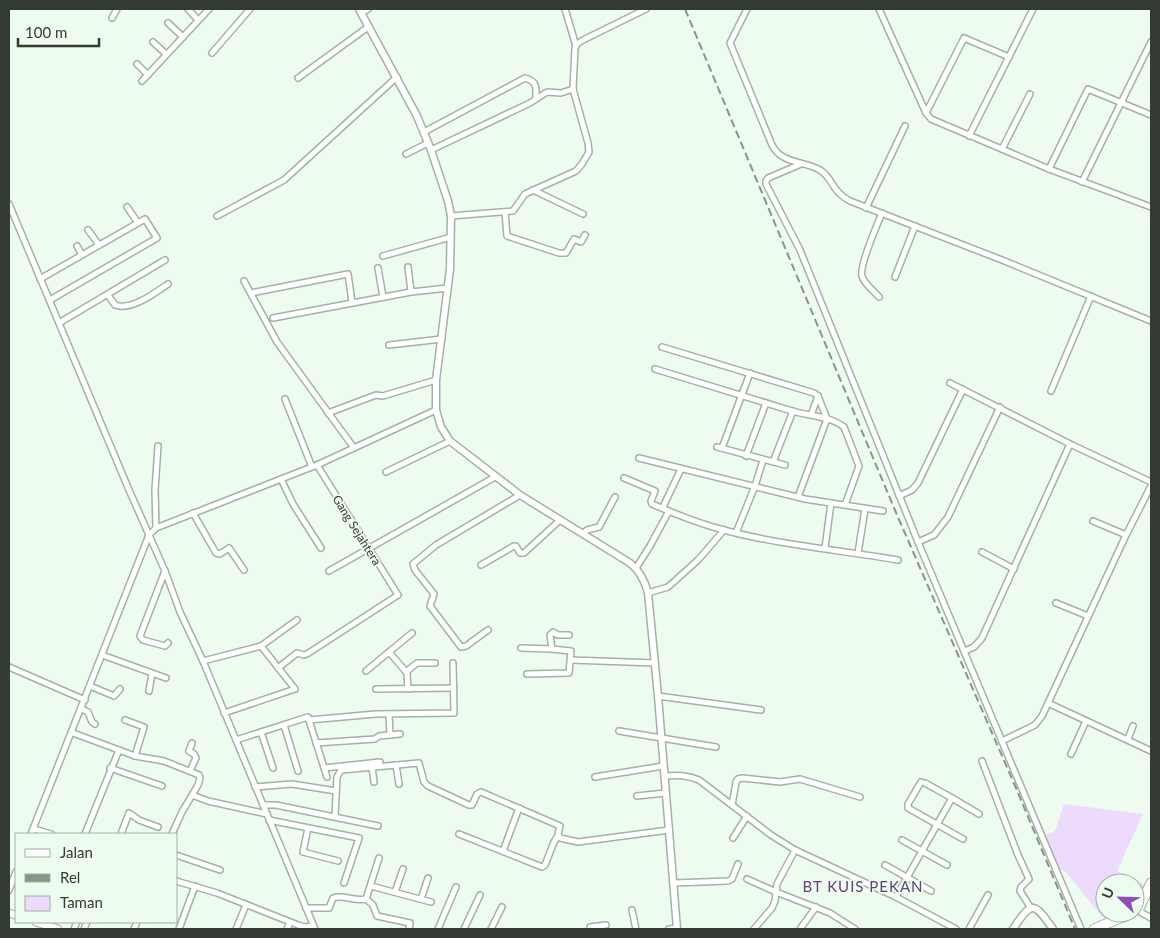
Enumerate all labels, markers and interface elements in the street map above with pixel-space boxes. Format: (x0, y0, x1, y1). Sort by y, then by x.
scale bar (18, 15, 99, 47)
text: 100 m (25, 23, 67, 41)
street label: Gang Sejahtera (329, 492, 385, 568)
legend (15, 833, 178, 923)
text: Jalan (60, 843, 93, 861)
text: Rel (60, 868, 80, 886)
north arrow (1095, 873, 1145, 923)
district label: BT KUIS PEKAN (802, 877, 924, 895)
text: U (1098, 885, 1117, 901)
text: Taman (60, 893, 103, 911)

